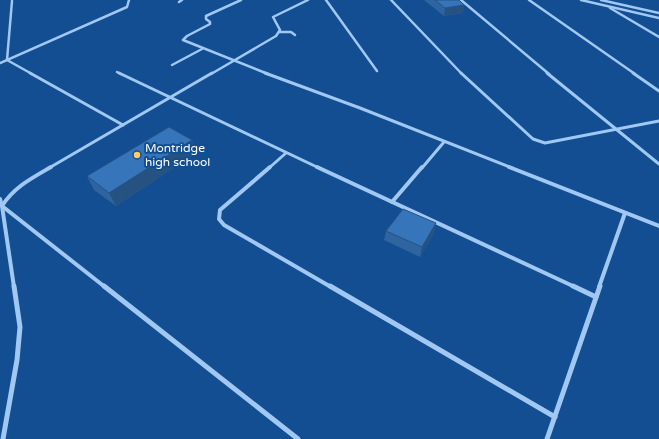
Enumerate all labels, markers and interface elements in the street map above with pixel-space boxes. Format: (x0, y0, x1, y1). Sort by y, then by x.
place label: Montridge high school (145, 141, 210, 169)
marker: Montridge high school (132, 150, 142, 160)

